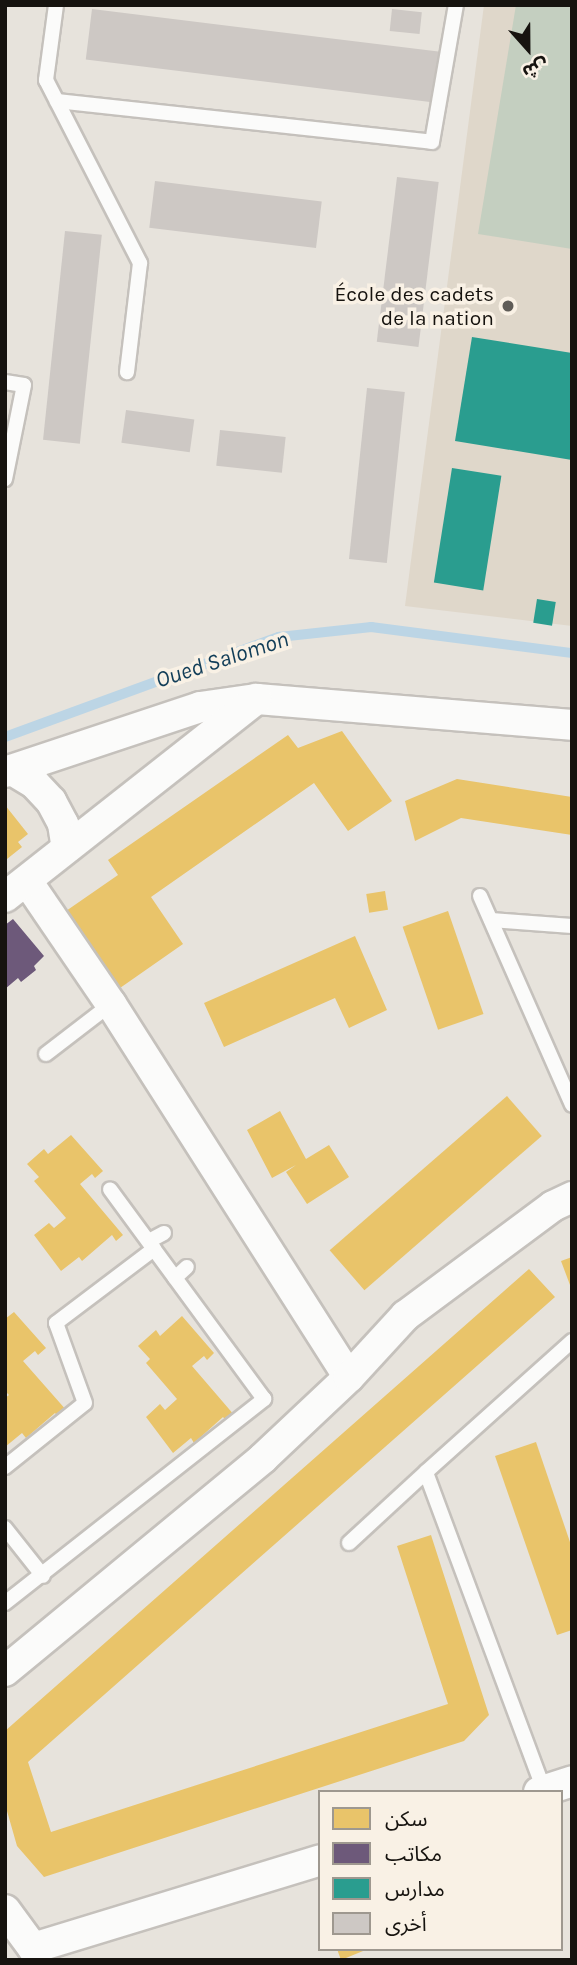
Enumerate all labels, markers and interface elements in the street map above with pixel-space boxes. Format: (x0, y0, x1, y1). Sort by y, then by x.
north arrow (493, 14, 563, 84)
text: ش (519, 54, 552, 84)
place label: École des cadets de la nation (334, 281, 494, 331)
marker: École des cadets de la nation (500, 298, 516, 314)
water label: Oued Salomon (152, 626, 292, 694)
legend (318, 1790, 563, 1951)
text: سكن (385, 1807, 427, 1831)
text: مكاتب (385, 1842, 442, 1866)
text: مدارس (385, 1877, 445, 1901)
text: أخرى (385, 1912, 427, 1936)

